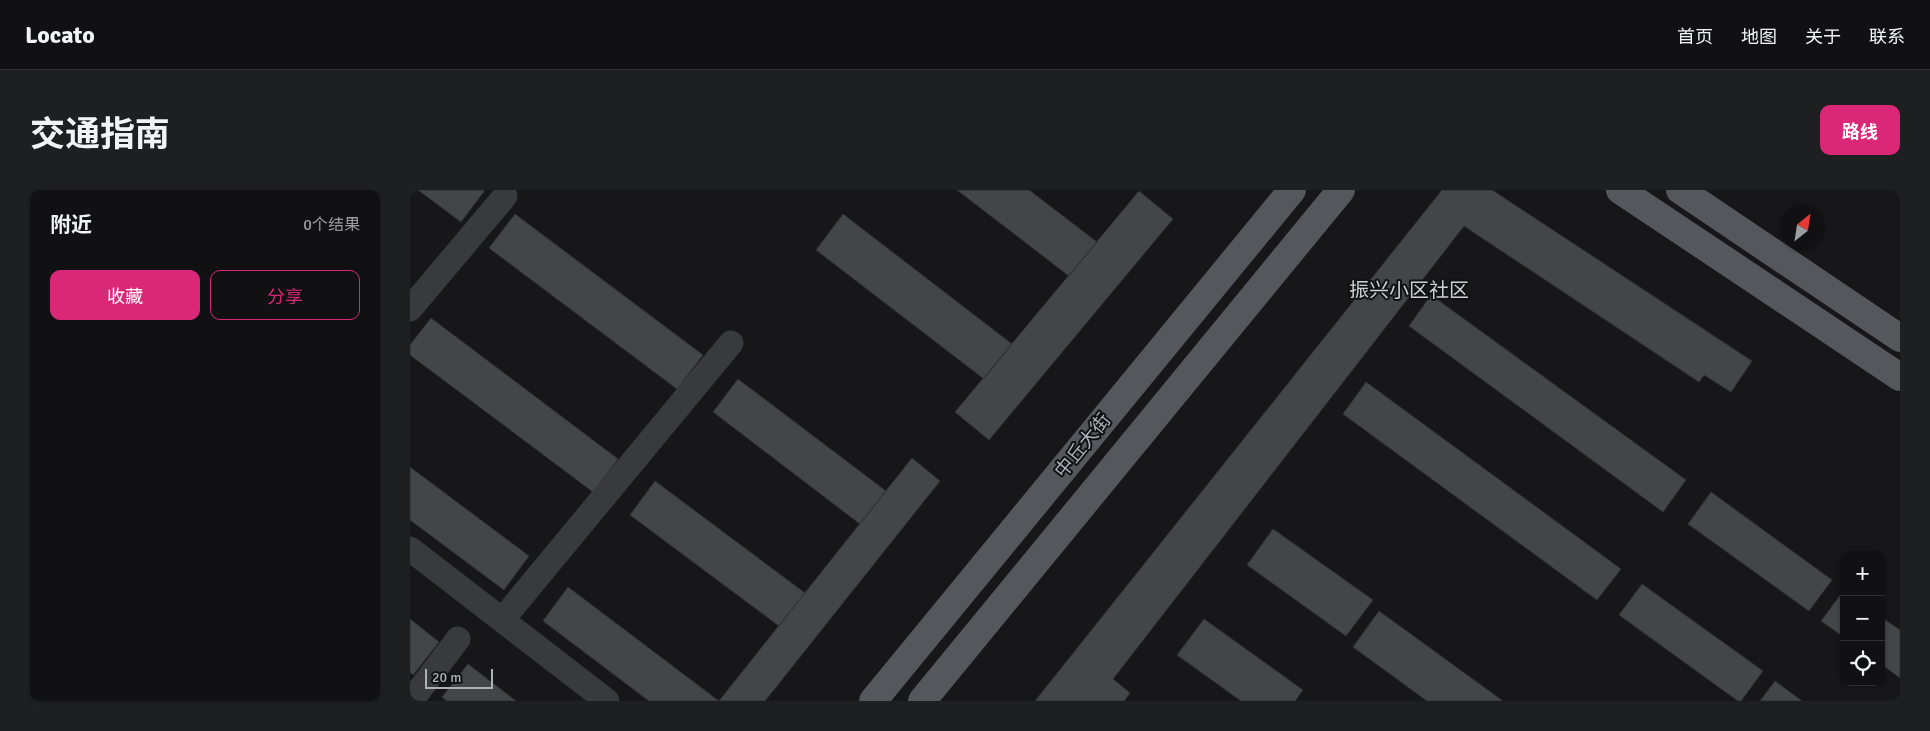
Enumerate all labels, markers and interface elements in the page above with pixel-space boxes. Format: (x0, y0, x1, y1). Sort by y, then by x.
text: Locato (25, 20, 95, 50)
text: 首页 (1677, 26, 1713, 48)
text: 地图 (1741, 26, 1777, 48)
text: 关于 (1805, 26, 1841, 48)
text: 联系 (1869, 26, 1905, 48)
button: 路线 (1820, 105, 1900, 155)
text: 交通指南 (30, 113, 170, 156)
north arrow (1780, 205, 1825, 250)
text: 附近 (50, 212, 92, 238)
text: 0个结果 (303, 215, 360, 235)
button: 收藏 (50, 270, 200, 320)
button: 分享 (210, 270, 360, 320)
district label: 振兴小区社区 (1349, 278, 1469, 303)
street label: 中丘大街 (1050, 409, 1116, 483)
map controls (1840, 551, 1885, 686)
button: + (1840, 551, 1885, 596)
button: − (1840, 596, 1885, 641)
button: locate (1840, 641, 1885, 686)
scale bar (425, 666, 492, 689)
text: 20 m (432, 669, 461, 686)

